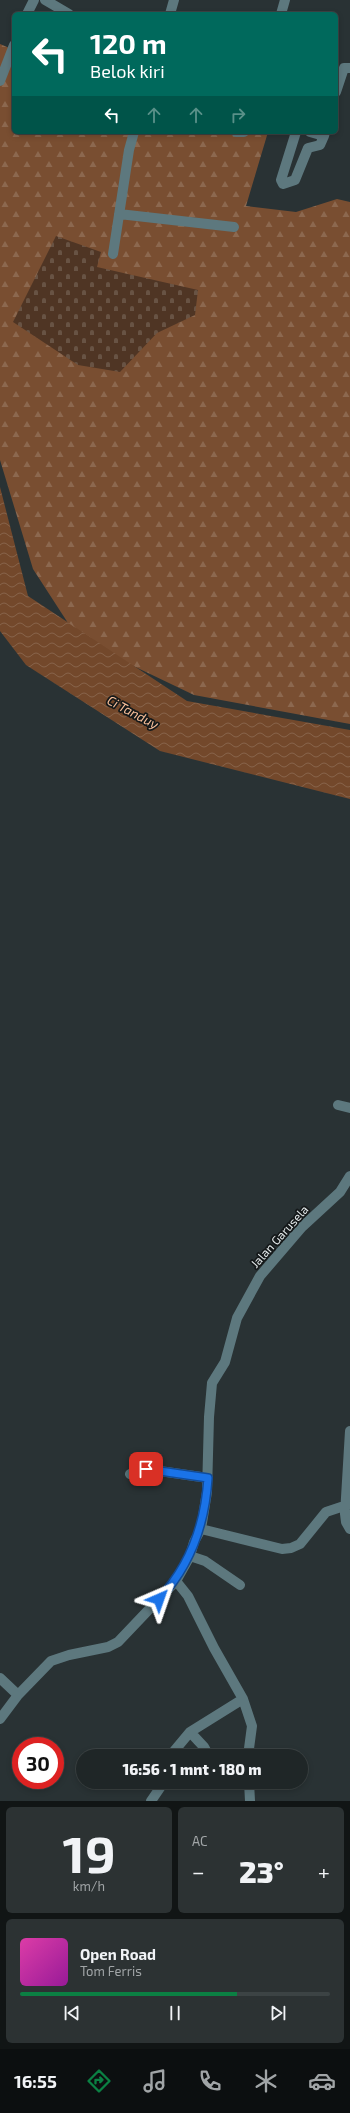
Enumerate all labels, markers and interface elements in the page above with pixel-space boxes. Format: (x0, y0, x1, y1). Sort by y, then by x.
text: 120 m (90, 26, 167, 60)
icon: left (24, 28, 76, 80)
text: Belok kiri (90, 60, 165, 82)
icon: left (101, 104, 123, 126)
icon: ahead (143, 104, 165, 126)
icon: ahead (185, 104, 207, 126)
icon: right (227, 104, 249, 126)
water label: Ci Tanduy (105, 692, 161, 732)
street label: Jalan Garusela (247, 1202, 311, 1270)
pin (129, 1452, 163, 1486)
icon: arrive (135, 1458, 157, 1480)
position arrow (138, 1578, 180, 1620)
speed limit sign: 30 (12, 1737, 64, 1789)
text: 16:56 · 1 mnt · 180 m (123, 1760, 261, 1778)
text: 19 (62, 1821, 116, 1883)
text: AC (192, 1833, 207, 1849)
text: 23° (239, 1853, 284, 1889)
text: − (192, 1858, 205, 1884)
text: + (318, 1858, 330, 1884)
text: km/h (73, 1878, 105, 1894)
text: Open Road (80, 1945, 156, 1963)
text: Tom Ferris (80, 1963, 142, 1979)
icon: previous (61, 2002, 83, 2024)
icon: pause (164, 2002, 186, 2024)
icon: next (267, 2002, 289, 2024)
icon: directions (85, 2067, 113, 2095)
icon: music (141, 2067, 169, 2095)
icon: phone (196, 2067, 224, 2095)
icon: climate (252, 2067, 280, 2095)
icon: car (308, 2067, 336, 2095)
text: 16:55 (14, 2070, 57, 2092)

